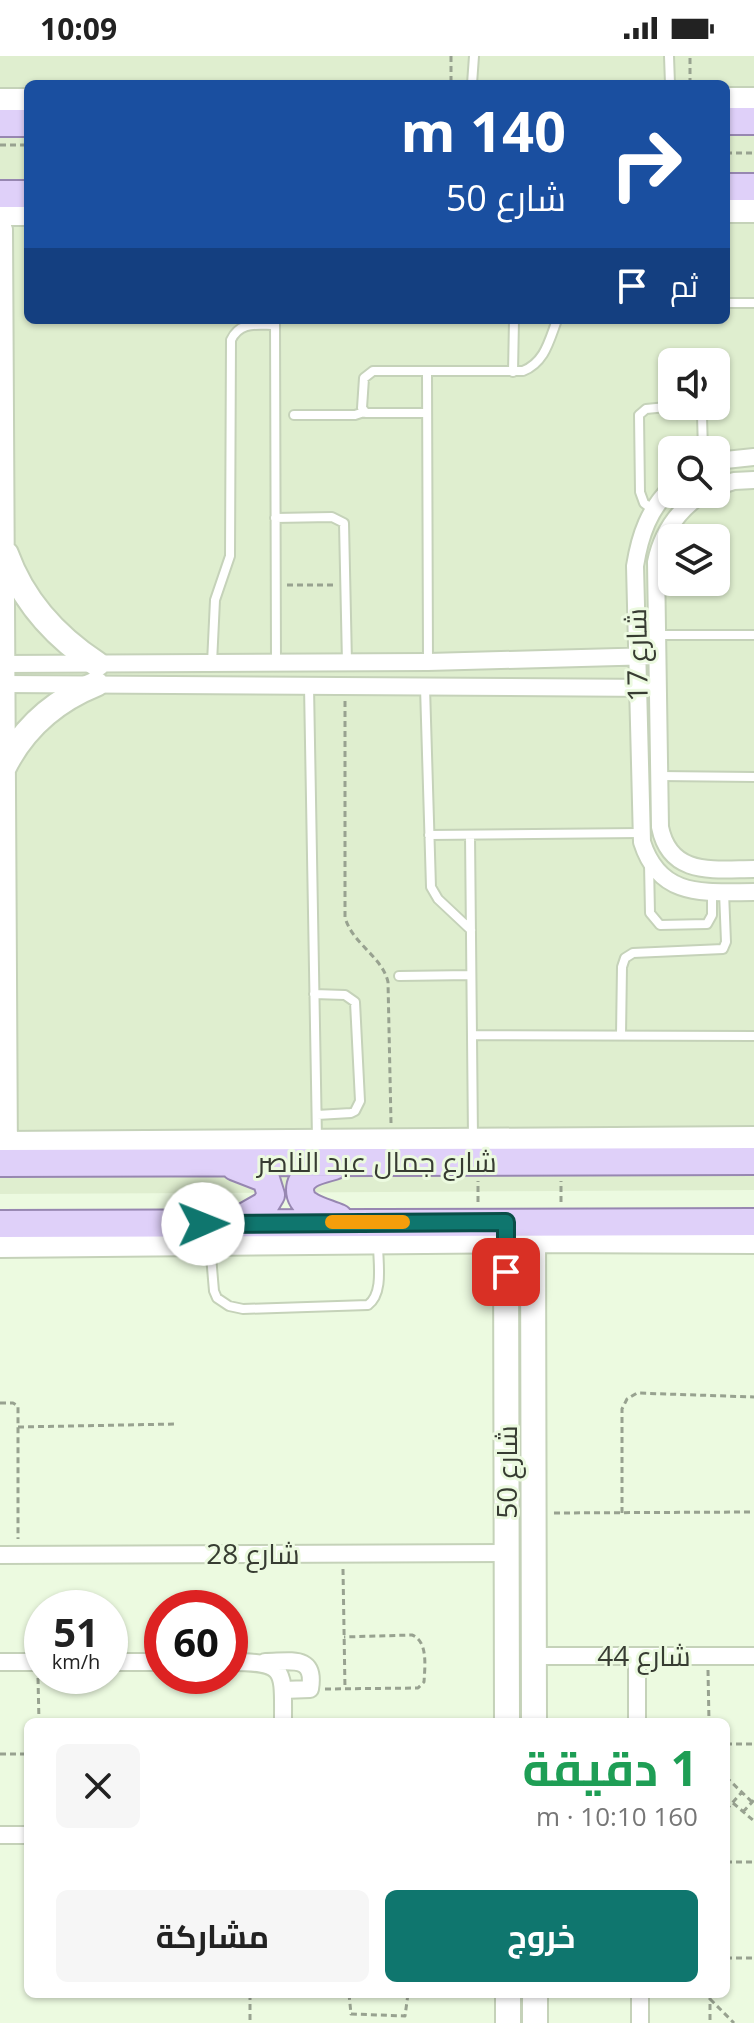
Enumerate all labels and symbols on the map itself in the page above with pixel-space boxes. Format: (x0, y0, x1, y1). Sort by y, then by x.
street label: شارع 17 (616, 608, 657, 702)
street label: شارع جمال عبد الناصر (255, 1142, 497, 1181)
position arrow (161, 1182, 245, 1266)
pin (472, 1238, 540, 1306)
street label: شارع 50 (487, 1425, 526, 1519)
street label: شارع 28 (206, 1534, 300, 1573)
speed limit sign: 60 (144, 1590, 248, 1694)
street label: شارع 44 (597, 1636, 691, 1675)

